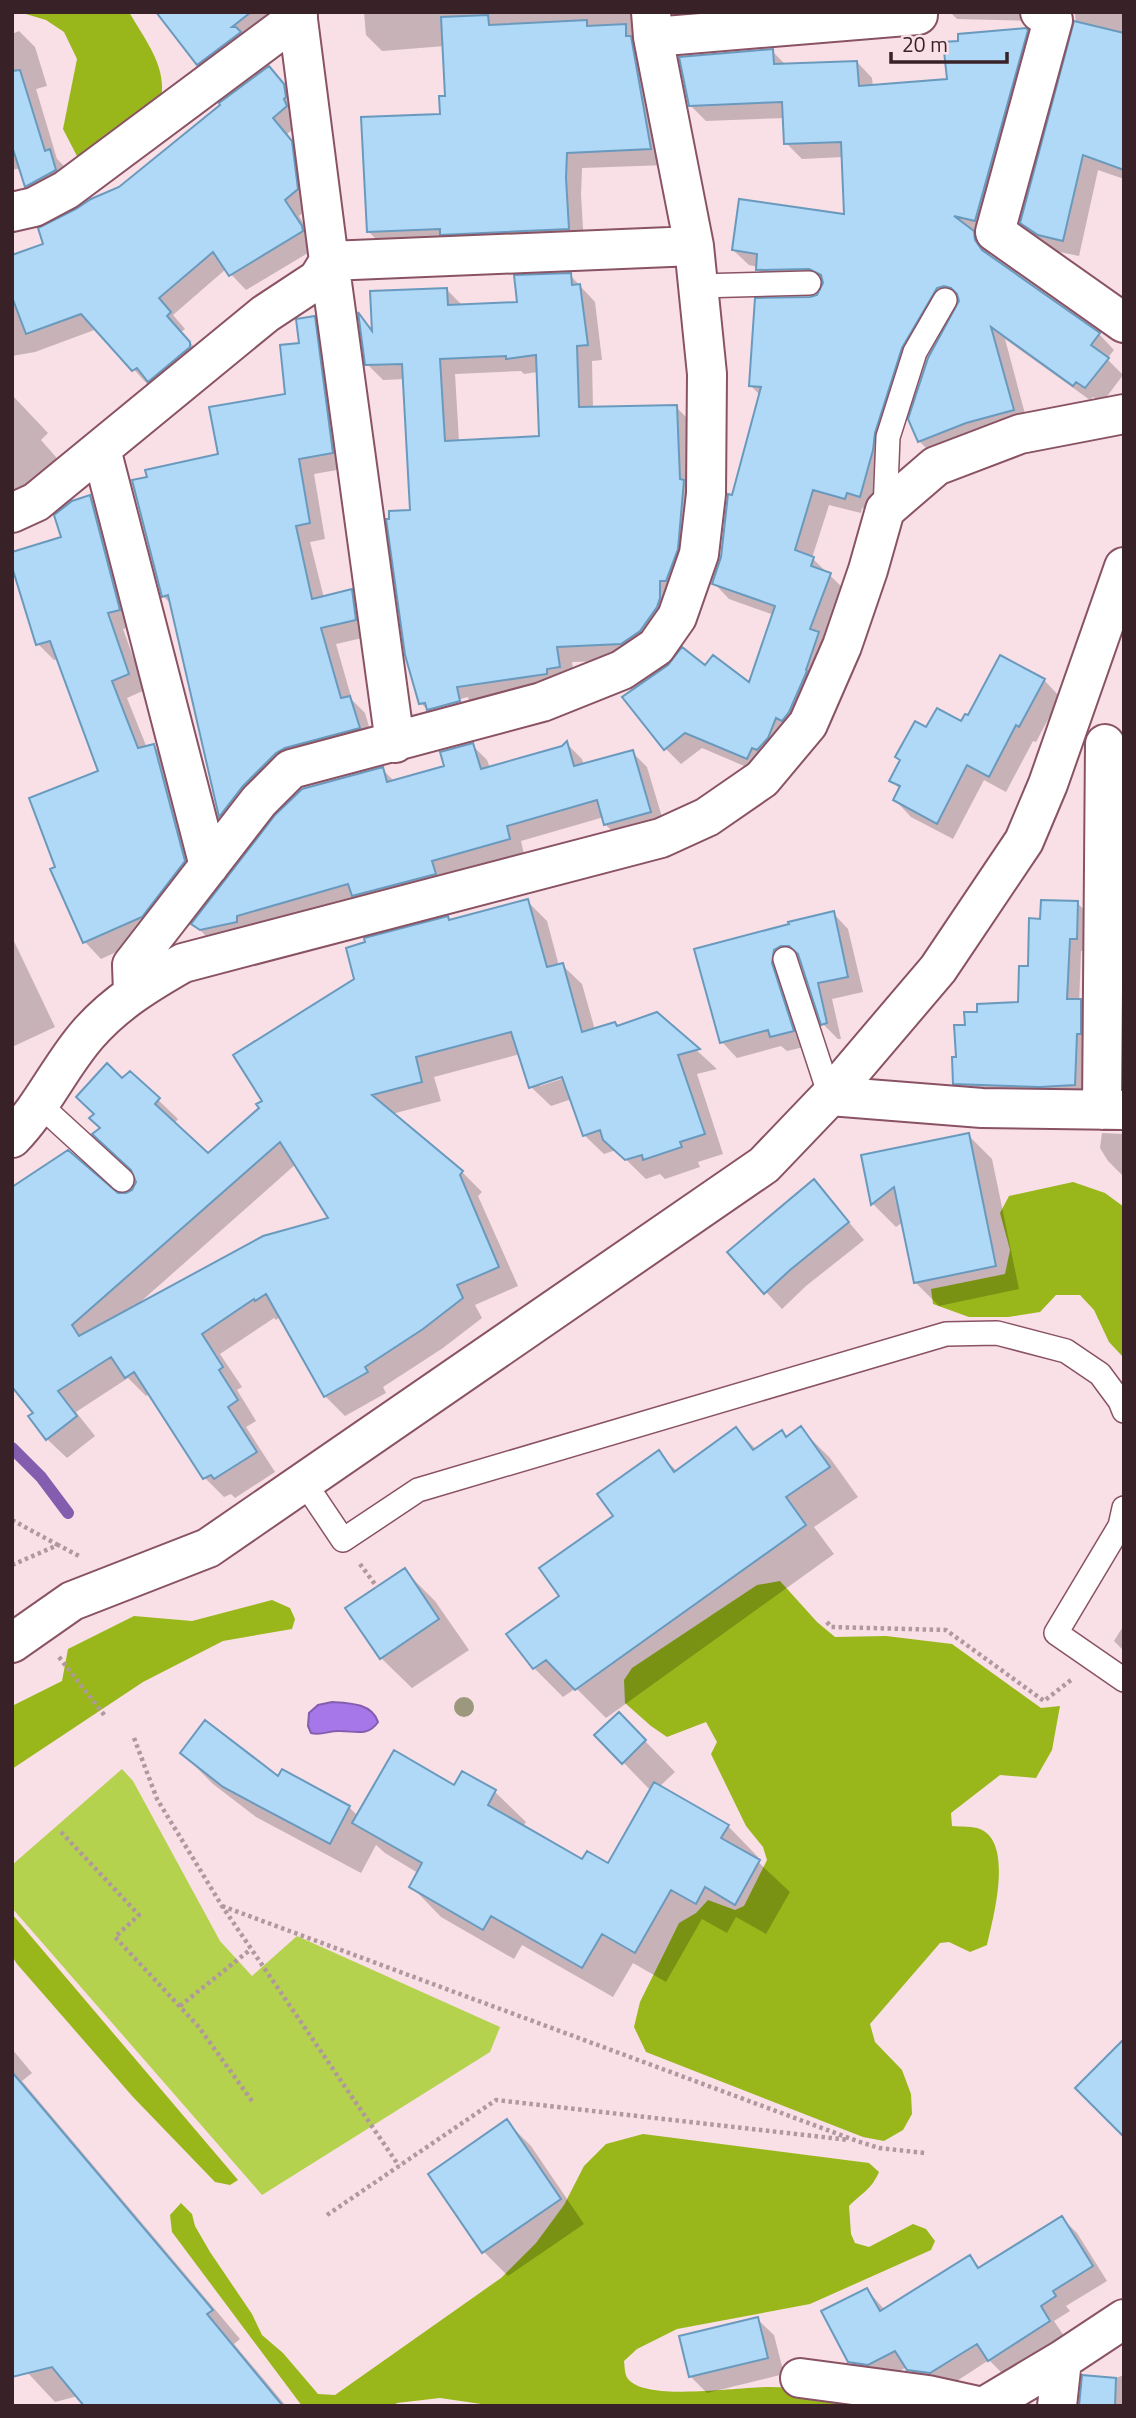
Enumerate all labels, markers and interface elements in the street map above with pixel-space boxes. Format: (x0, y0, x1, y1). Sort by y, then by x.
scale bar (891, 21, 1006, 65)
text: 20 m (902, 28, 948, 60)

